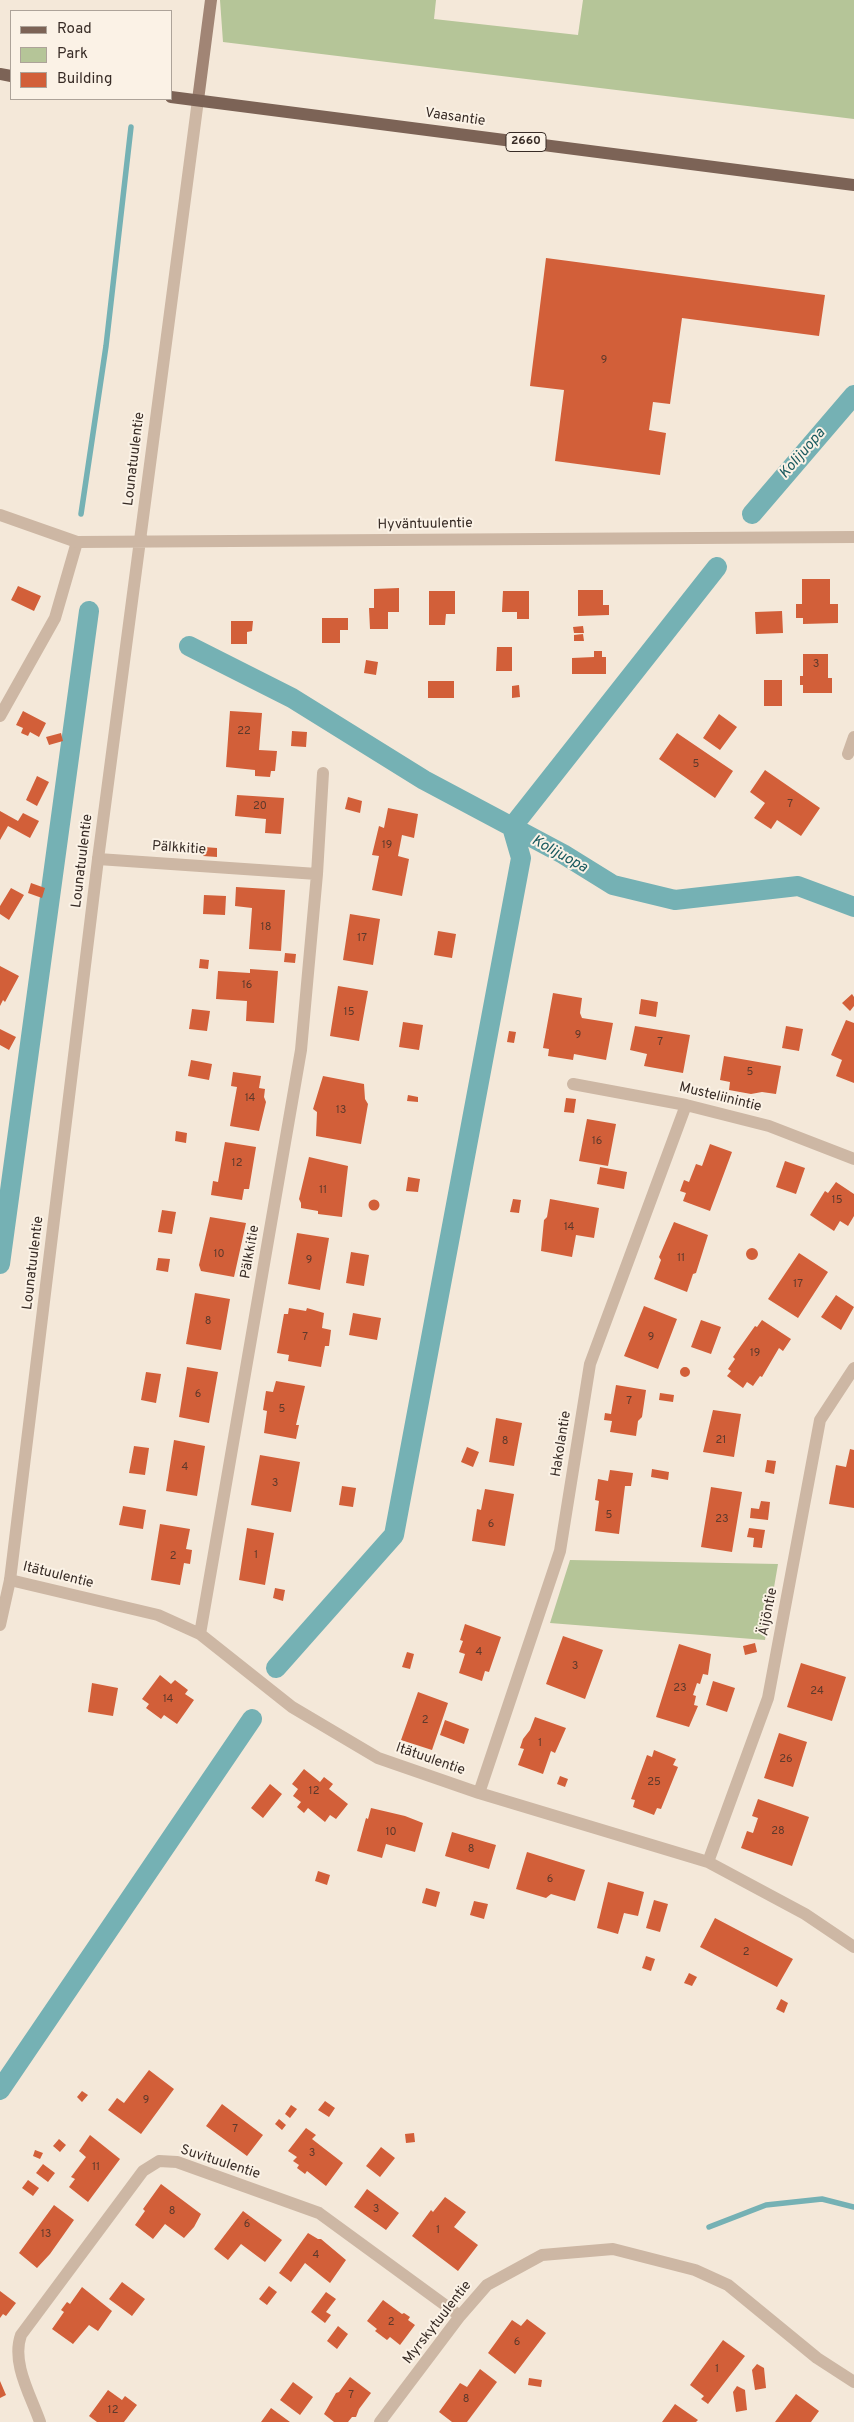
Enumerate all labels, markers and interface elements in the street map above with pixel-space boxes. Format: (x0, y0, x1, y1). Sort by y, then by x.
legend (10, 10, 172, 100)
text: Road (57, 20, 92, 39)
text: Park (57, 45, 88, 64)
text: Building (57, 70, 112, 89)
street label: Vaasantie (424, 105, 486, 131)
road number: 2660 (506, 132, 546, 152)
house number: 9 (601, 354, 607, 368)
street label: Lounatuulentie (121, 411, 149, 507)
water label: Kolijuopa (776, 425, 830, 483)
street label: Hyväntuulentie (377, 516, 473, 534)
house number: 3 (813, 658, 819, 672)
house number: 22 (237, 725, 251, 739)
house number: 5 (693, 758, 699, 772)
house number: 7 (787, 798, 793, 812)
house number: 20 (253, 800, 267, 814)
street label: Lounatuulentie (69, 813, 97, 909)
water label: Kolijuopa (528, 832, 590, 878)
street label: Pälkkitie (151, 839, 207, 859)
house number: 19 (382, 839, 392, 853)
house number: 18 (261, 921, 271, 935)
house number: 17 (357, 932, 367, 946)
house number: 16 (242, 979, 252, 993)
house number: 15 (344, 1006, 354, 1020)
house number: 9 (575, 1029, 581, 1043)
house number: 7 (657, 1036, 663, 1050)
house number: 5 (747, 1066, 753, 1080)
street label: Musteliinintie (677, 1080, 763, 1116)
house number: 14 (245, 1092, 255, 1106)
house number: 13 (336, 1104, 346, 1118)
house number: 16 (592, 1135, 602, 1149)
house number: 12 (232, 1157, 242, 1171)
house number: 11 (319, 1184, 327, 1198)
house number: 15 (832, 1194, 842, 1208)
street label: Lounatuulentie (20, 1215, 48, 1311)
house number: 14 (564, 1221, 574, 1235)
street label: Pälkkitie (238, 1224, 264, 1280)
house number: 10 (213, 1248, 225, 1262)
house number: 11 (677, 1252, 685, 1266)
house number: 9 (306, 1254, 312, 1268)
house number: 17 (793, 1278, 803, 1292)
house number: 8 (205, 1315, 211, 1329)
house number: 7 (302, 1331, 308, 1345)
house number: 9 (648, 1331, 654, 1345)
house number: 19 (750, 1347, 760, 1361)
house number: 6 (195, 1388, 201, 1402)
house number: 7 (626, 1395, 632, 1409)
house number: 5 (279, 1403, 285, 1417)
street label: Hakolantie (548, 1410, 576, 1478)
house number: 21 (716, 1434, 726, 1448)
house number: 8 (502, 1435, 508, 1449)
house number: 4 (182, 1461, 188, 1475)
house number: 3 (272, 1477, 278, 1491)
house number: 5 (606, 1509, 612, 1523)
house number: 23 (715, 1513, 729, 1527)
house number: 6 (488, 1518, 494, 1532)
house number: 1 (254, 1549, 258, 1563)
house number: 2 (170, 1550, 176, 1564)
street label: Itätuulentie (21, 1559, 95, 1593)
street label: Äijöntie (756, 1586, 782, 1638)
house number: 4 (476, 1646, 482, 1660)
house number: 3 (572, 1660, 578, 1674)
house number: 23 (673, 1682, 687, 1696)
house number: 24 (810, 1685, 824, 1699)
house number: 14 (163, 1693, 173, 1707)
house number: 2 (422, 1714, 428, 1728)
house number: 1 (538, 1737, 542, 1751)
street label: Itätuulentie (393, 1740, 467, 1780)
house number: 26 (779, 1753, 793, 1767)
house number: 25 (647, 1776, 661, 1790)
house number: 12 (309, 1785, 319, 1799)
house number: 28 (771, 1825, 785, 1839)
house number: 10 (385, 1826, 397, 1840)
house number: 8 (468, 1843, 474, 1857)
house number: 6 (547, 1873, 553, 1887)
house number: 2 (743, 1946, 749, 1960)
house number: 9 (143, 2094, 149, 2108)
house number: 7 (232, 2123, 238, 2137)
street label: Suvituulentie (178, 2142, 262, 2184)
house number: 3 (309, 2147, 315, 2161)
house number: 11 (92, 2161, 100, 2175)
house number: 3 (373, 2203, 379, 2217)
house number: 8 (169, 2205, 175, 2219)
house number: 6 (244, 2218, 250, 2232)
house number: 1 (436, 2224, 440, 2238)
house number: 13 (41, 2228, 51, 2242)
house number: 4 (313, 2249, 319, 2263)
street label: Myrskytuulentie (400, 2278, 476, 2368)
house number: 2 (388, 2316, 394, 2330)
house number: 6 (514, 2336, 520, 2350)
house number: 1 (715, 2363, 719, 2377)
house number: 7 (348, 2389, 354, 2403)
house number: 8 (463, 2393, 469, 2407)
house number: 12 (108, 2404, 118, 2418)

